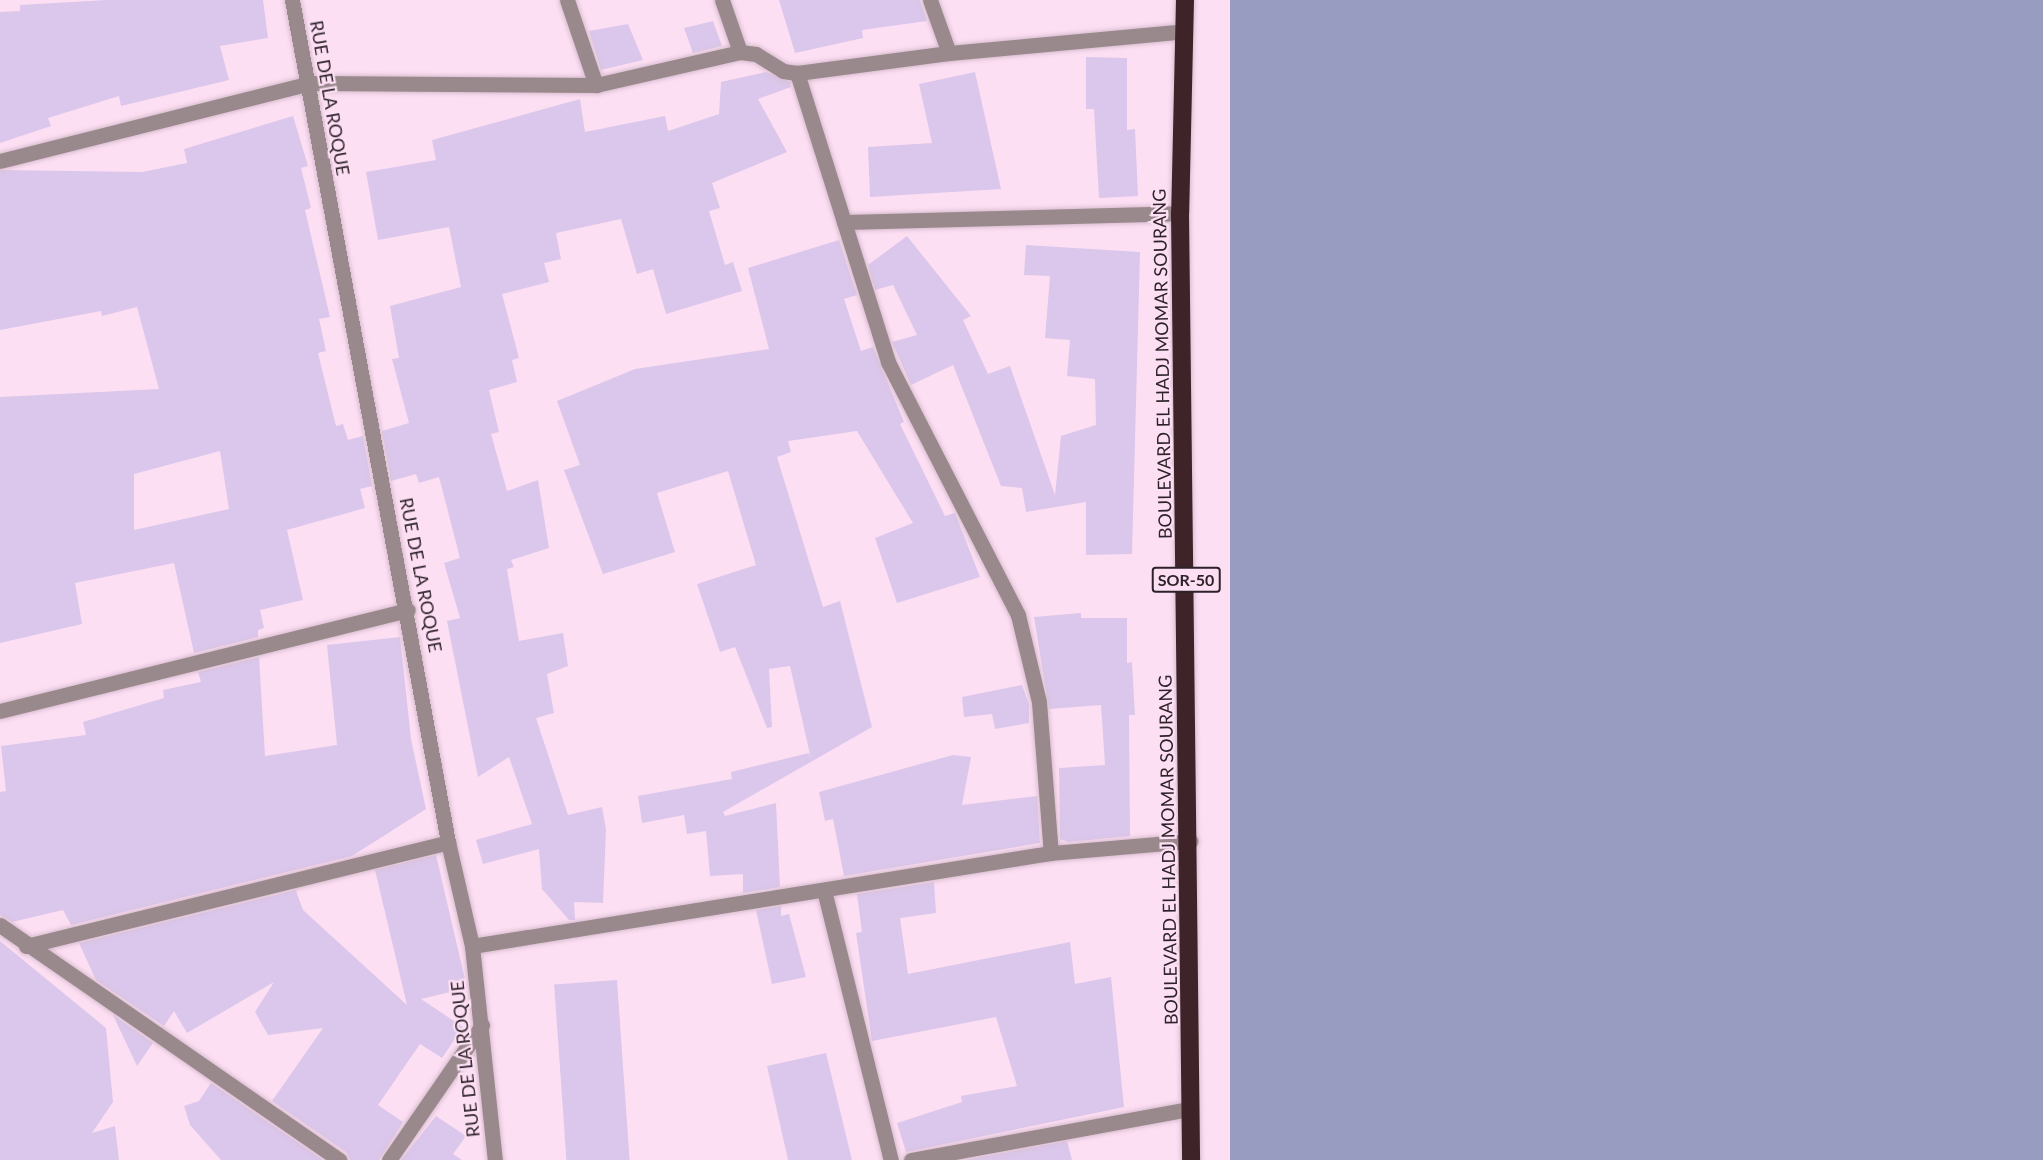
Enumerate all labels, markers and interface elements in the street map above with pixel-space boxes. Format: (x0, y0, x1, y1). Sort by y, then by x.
street label: RUE DE LA ROQUE (306, 18, 354, 178)
street label: BOULEVARD EL HADJ MOMAR SOURANG (1148, 188, 1176, 540)
street label: RUE DE LA ROQUE (395, 495, 447, 655)
road number: SOR-50 (1152, 567, 1220, 593)
street label: BOULEVARD EL HADJ MOMAR SOURANG (1154, 674, 1182, 1026)
street label: RUE DE LA ROQUE (446, 979, 484, 1139)

